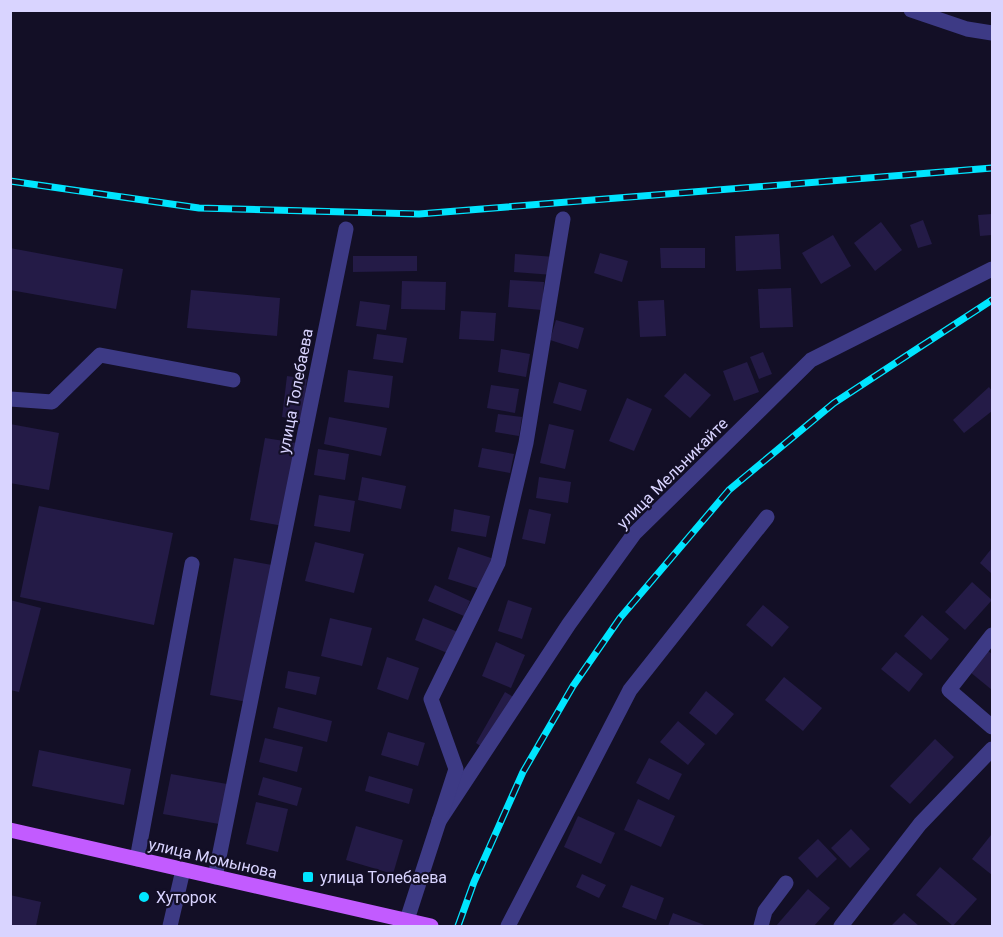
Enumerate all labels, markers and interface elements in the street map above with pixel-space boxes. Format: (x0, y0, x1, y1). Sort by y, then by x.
street label: улица Толебаева (274, 327, 317, 455)
street label: улица Мельникайте (613, 414, 732, 533)
street label: улица Момынова (147, 834, 279, 883)
place label: улица Толебаева (320, 868, 447, 887)
marker: улица Толебаева (301, 870, 315, 884)
place label: Хуторок (156, 888, 217, 907)
marker: Хуторок (137, 890, 151, 904)

